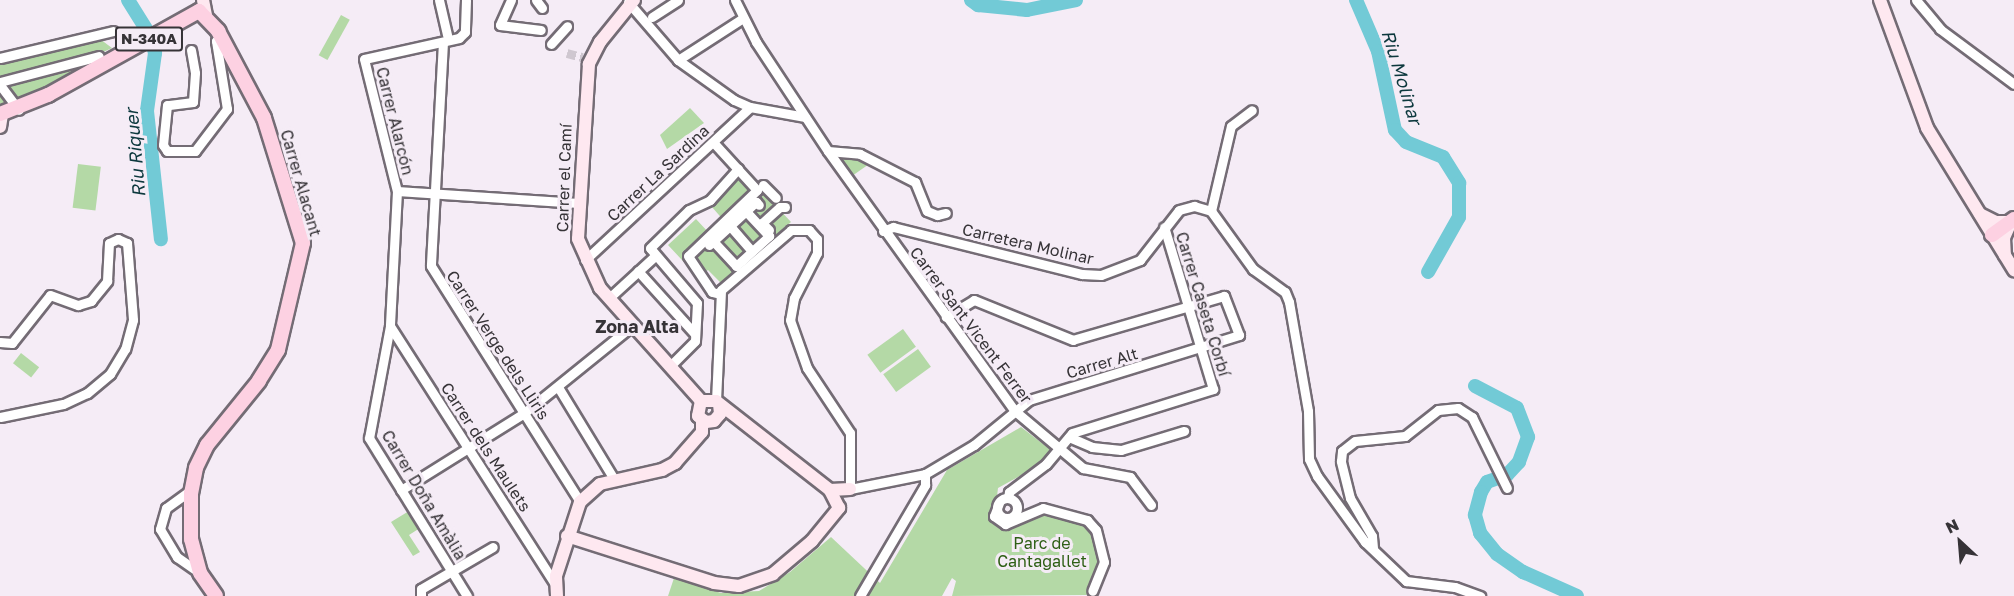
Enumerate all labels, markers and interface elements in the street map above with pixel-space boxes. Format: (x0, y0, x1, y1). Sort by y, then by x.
road number: N-340A (114, 27, 184, 51)
water label: Riu Molinar (1377, 27, 1427, 127)
street label: Carrer Alarcón (372, 65, 418, 177)
water label: Riu Riquer (120, 108, 150, 198)
street label: Carrer La Sardina (603, 121, 713, 225)
street label: Carrer el Camí (553, 123, 575, 233)
street label: Carrer Alacant (277, 127, 325, 239)
street label: Carretera Molinar (960, 220, 1096, 268)
street label: Carrer Caseta Corbí (1172, 230, 1234, 378)
street label: Carrer Sant Vicent Ferrer (906, 243, 1036, 407)
street label: Carrer Verge dels Lliris (443, 267, 553, 423)
district label: Zona Alta (595, 315, 679, 337)
street label: Carrer Alt (1064, 344, 1140, 382)
street label: Carrer dels Maulets (437, 379, 535, 515)
street label: Carrer Doña Amàlia (378, 427, 470, 563)
north arrow (1930, 512, 1990, 572)
text: N (1942, 514, 1962, 537)
park label: Parc de Cantagallet (997, 533, 1087, 571)

